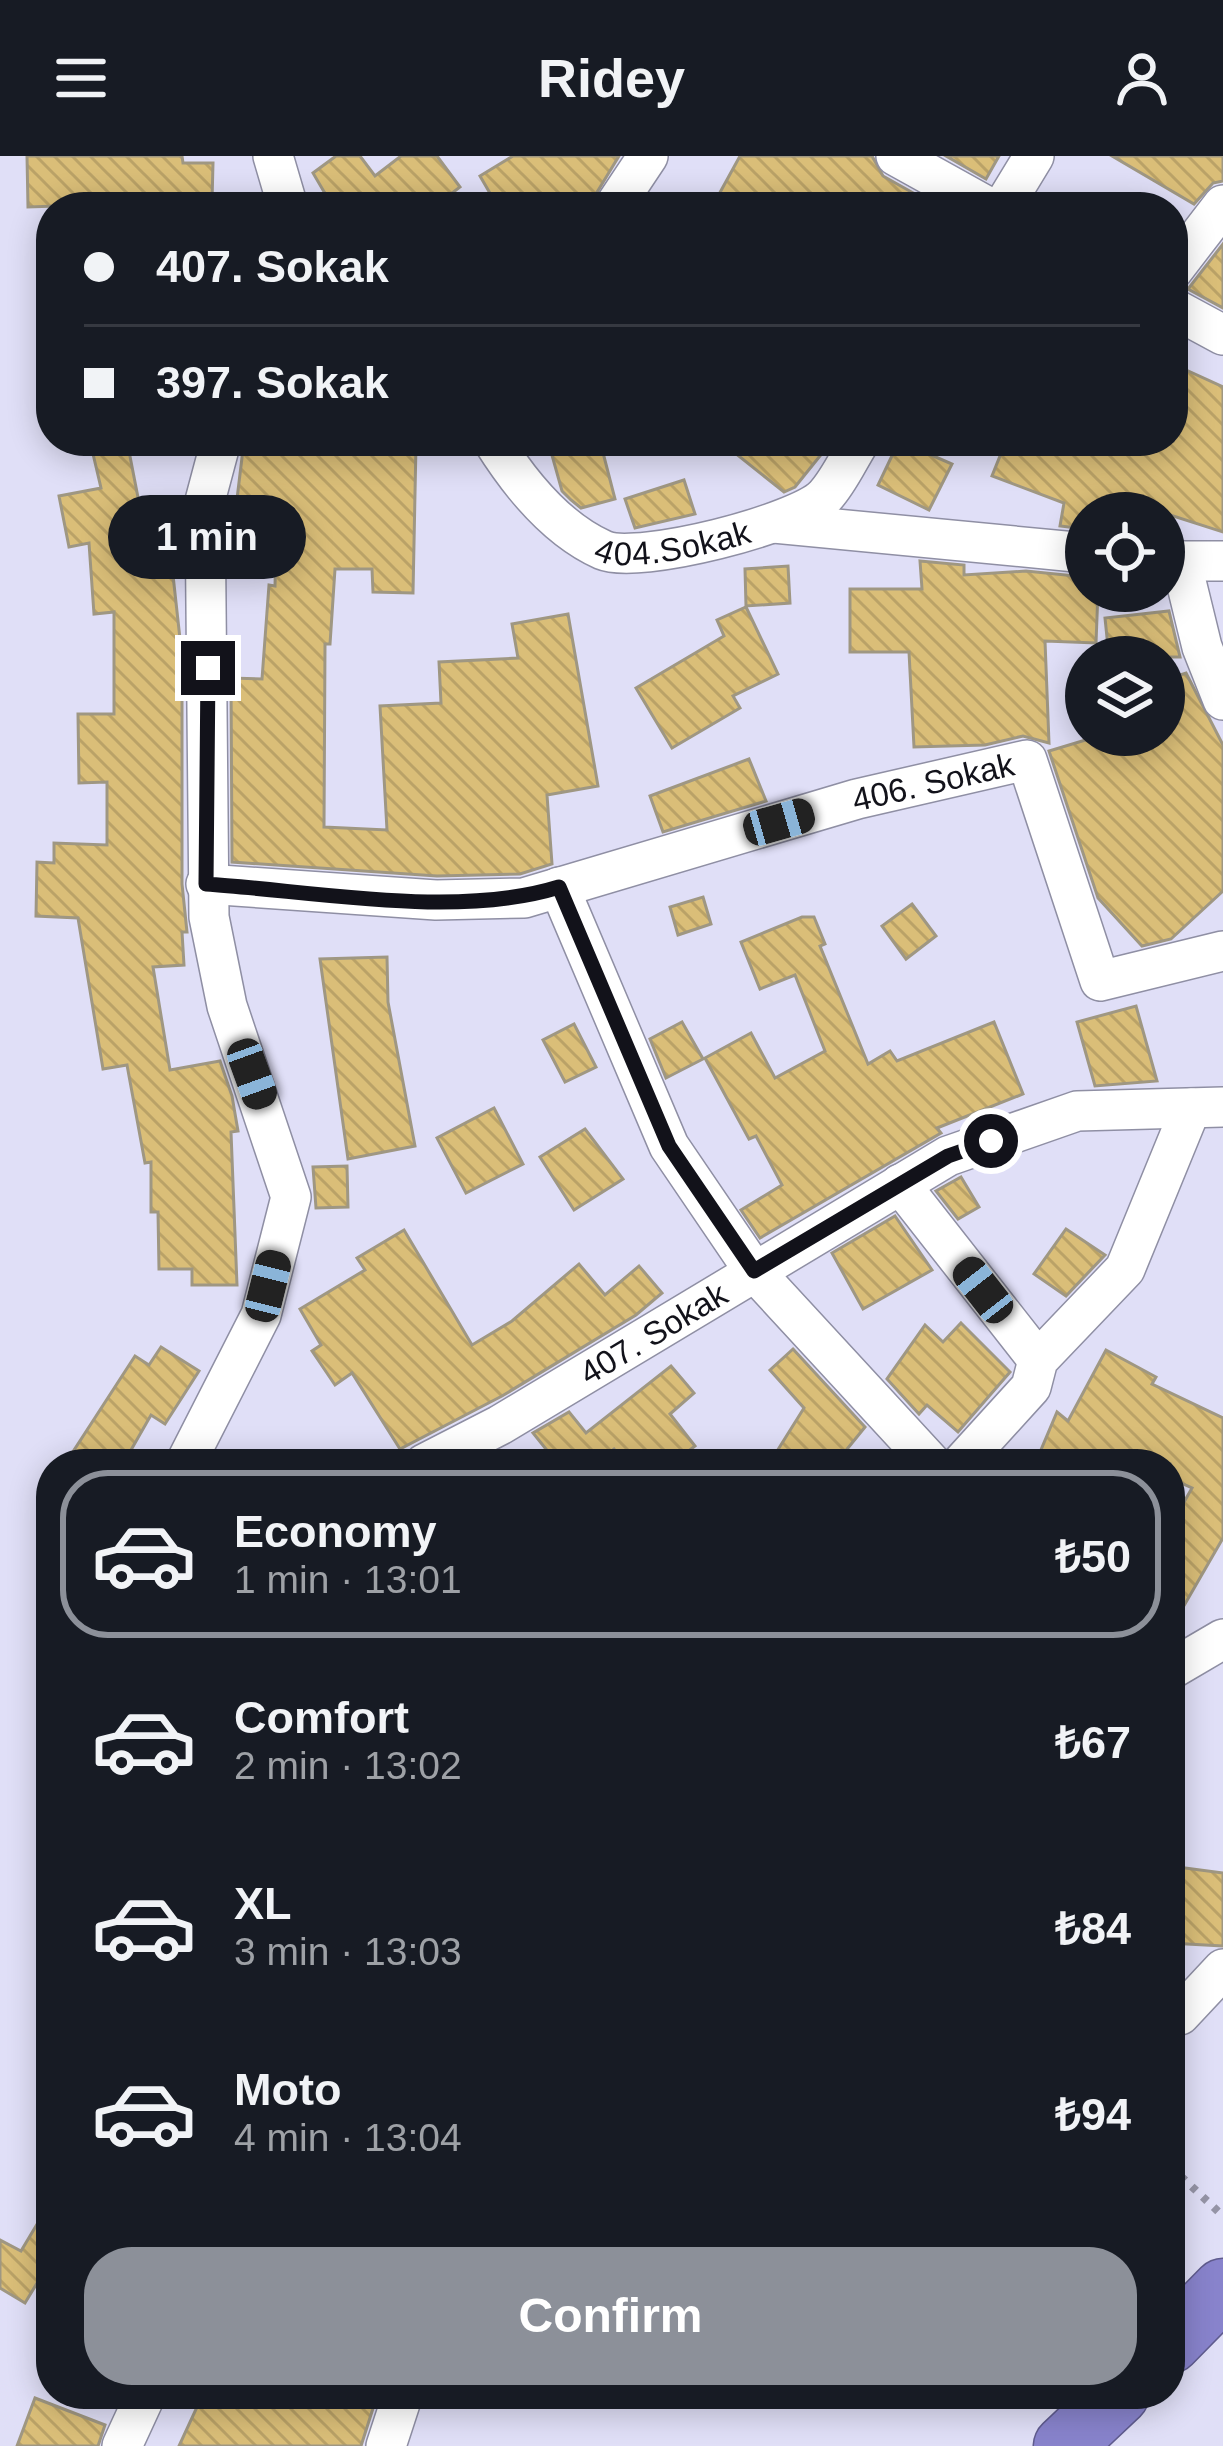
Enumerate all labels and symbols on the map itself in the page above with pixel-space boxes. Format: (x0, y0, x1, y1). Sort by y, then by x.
callout: 1 min (109, 494, 307, 578)
street label: 404.Sokak (590, 513, 755, 572)
route end (181, 641, 235, 695)
street label: 406. Sokak (849, 745, 1018, 819)
car (739, 795, 819, 849)
car (223, 1034, 281, 1114)
route start (964, 1114, 1018, 1168)
car (242, 1247, 294, 1325)
car (947, 1251, 1019, 1329)
street label: 407. Sokak (573, 1275, 734, 1392)

